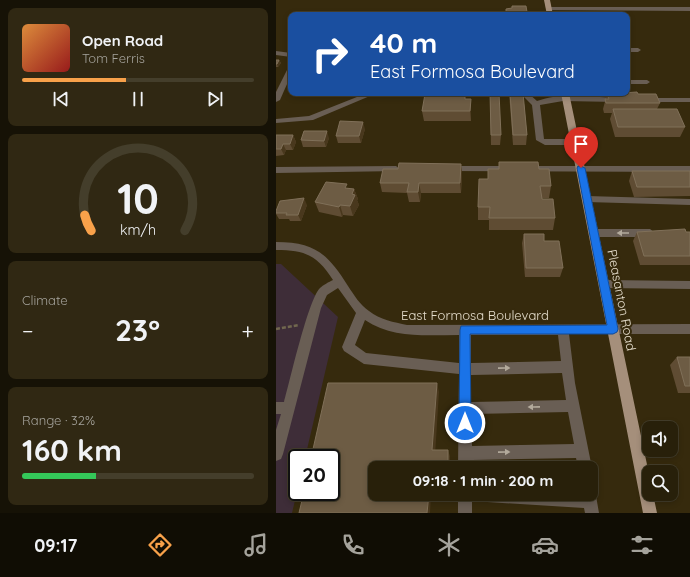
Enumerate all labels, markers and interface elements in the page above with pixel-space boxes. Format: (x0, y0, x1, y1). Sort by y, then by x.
text: 40 m (370, 25, 437, 60)
icon: right (304, 28, 356, 80)
text: Open Road (82, 31, 163, 50)
text: Tom Ferris (82, 50, 145, 66)
text: East Formosa Boulevard (370, 60, 575, 83)
icon: previous (50, 88, 72, 110)
icon: pause (127, 88, 149, 110)
icon: next (204, 88, 226, 110)
pin (564, 127, 598, 168)
icon: arrive (570, 133, 592, 155)
text: 10 (117, 172, 159, 224)
text: km/h (120, 221, 156, 239)
one-way arrow (616, 230, 629, 236)
street label: Pleasanton Road (604, 248, 640, 352)
text: Climate (22, 292, 68, 308)
street label: East Formosa Boulevard (401, 307, 549, 323)
text: 23° (115, 311, 160, 349)
text: − (22, 317, 33, 345)
text: + (242, 317, 254, 345)
one-way arrow (498, 365, 511, 371)
position arrow (444, 402, 486, 444)
one-way arrow (527, 404, 540, 410)
text: Range · 32% (22, 412, 95, 428)
map controls (642, 421, 678, 501)
button: sound (642, 421, 678, 457)
text: 160 km (22, 431, 122, 469)
speed limit sign: 20 (288, 449, 340, 501)
one-way arrow (498, 449, 511, 455)
button: search (642, 465, 678, 501)
text: 09:18 · 1 min · 200 m (413, 471, 553, 490)
icon: directions (146, 531, 174, 559)
icon: music (242, 531, 270, 559)
icon: phone (339, 531, 367, 559)
icon: climate (435, 531, 463, 559)
icon: car (531, 531, 559, 559)
icon: filters (628, 531, 656, 559)
text: 09:17 (34, 534, 77, 557)

